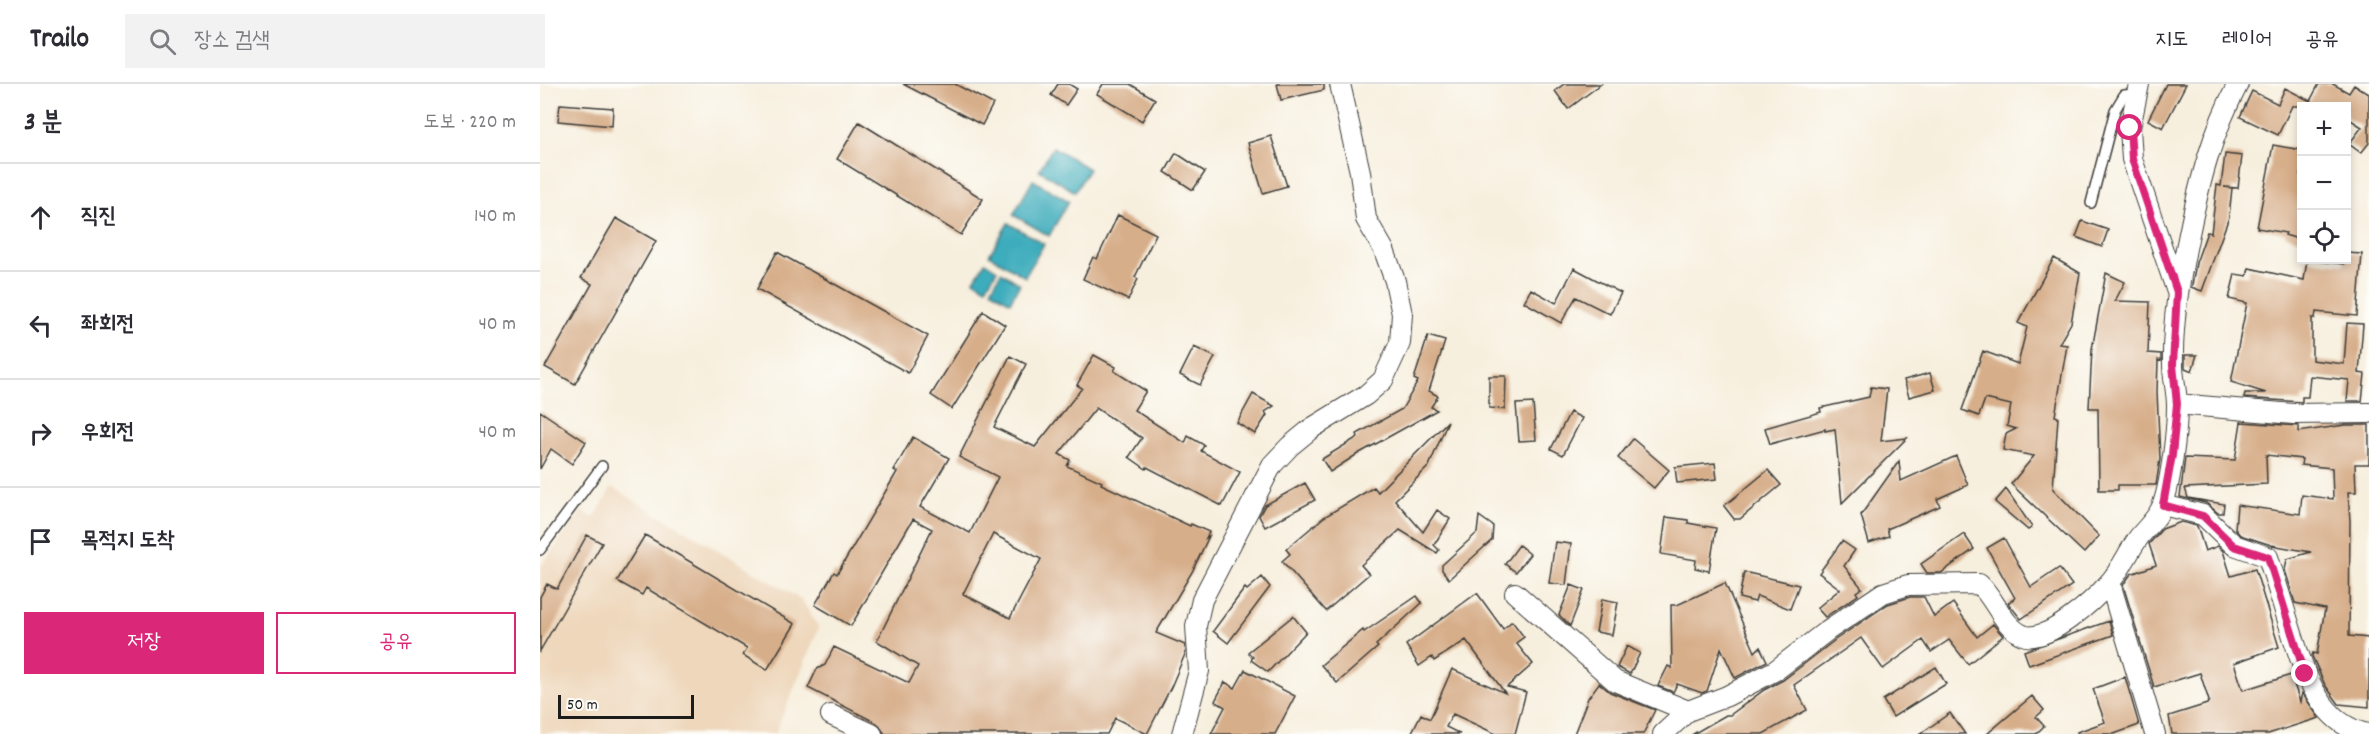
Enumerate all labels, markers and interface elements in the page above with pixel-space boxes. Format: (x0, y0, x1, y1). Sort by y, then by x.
search box (125, 14, 545, 68)
text: Trailo (30, 21, 89, 61)
icon: search (146, 25, 179, 58)
text: 장소 검색 (194, 26, 270, 57)
text: 지도 (2155, 26, 2189, 56)
text: 레이어 (2222, 26, 2272, 56)
text: 공유 (2305, 26, 2339, 56)
map controls (2297, 102, 2351, 264)
button: + (2297, 102, 2351, 156)
text: 3 분 (24, 105, 62, 142)
text: 도보 · 220 m (423, 109, 516, 137)
route start (2116, 114, 2142, 140)
button: − (2297, 156, 2351, 210)
icon: ahead (24, 201, 57, 234)
text: 직진 (81, 202, 116, 233)
text: 140 m (474, 203, 516, 231)
button: locate (2297, 210, 2351, 264)
icon: left (24, 309, 57, 342)
text: 좌회전 (81, 310, 134, 341)
text: 40 m (478, 311, 516, 339)
icon: right (24, 417, 57, 450)
text: 우회전 (81, 418, 134, 449)
text: 40 m (478, 419, 516, 447)
icon: arrive (24, 525, 57, 558)
text: 목적지 도착 (81, 526, 175, 557)
button: 저장 (24, 612, 264, 674)
button: 공유 (276, 612, 516, 674)
route end (2291, 660, 2317, 686)
scale bar (558, 692, 694, 720)
text: 50 m (567, 694, 598, 717)

